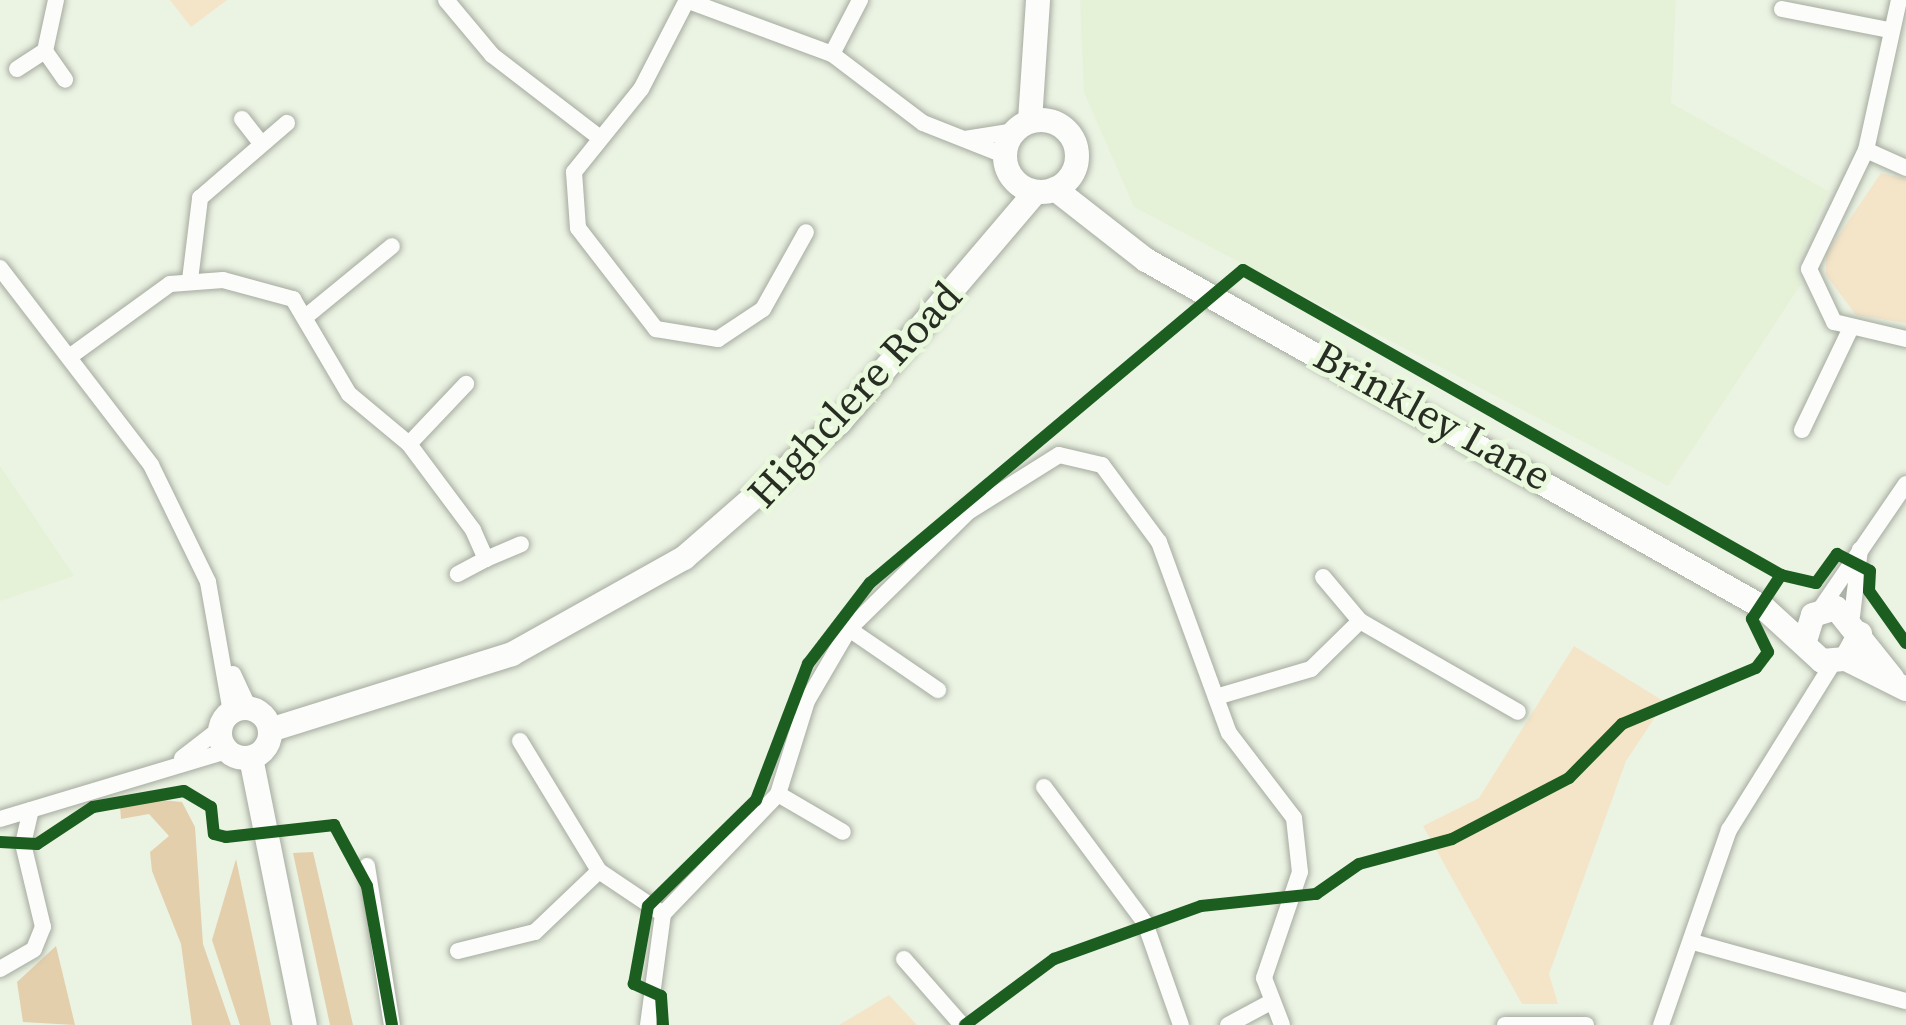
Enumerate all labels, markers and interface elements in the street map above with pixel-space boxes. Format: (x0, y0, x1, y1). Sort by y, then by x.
street label: Highclere Road (737, 271, 971, 517)
street label: Brinkley Lane (1306, 329, 1560, 501)

